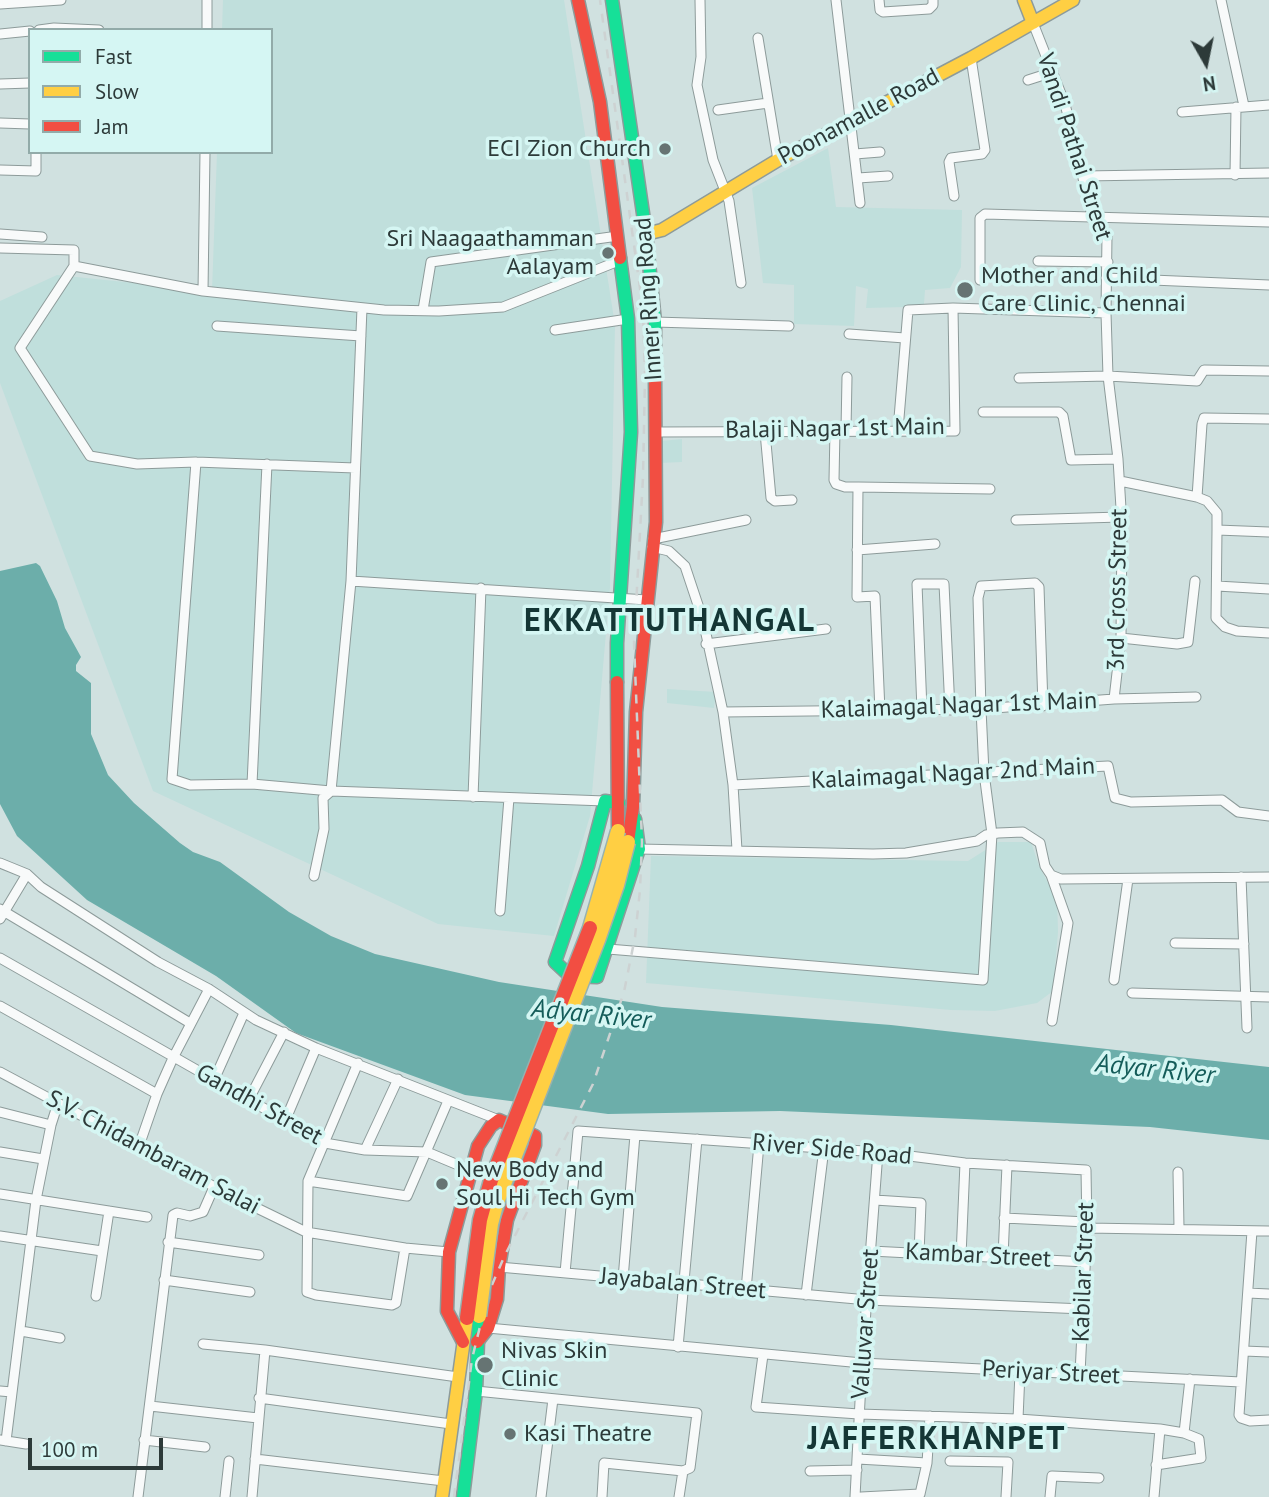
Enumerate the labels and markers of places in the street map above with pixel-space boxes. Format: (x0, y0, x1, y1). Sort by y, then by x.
place label: ECI Zion Church (487, 135, 651, 163)
marker: ECI Zion Church (657, 141, 673, 157)
place label: Sri Naagaathamman Aalayam (386, 225, 594, 281)
marker: Sri Naagaathamman Aalayam (600, 245, 616, 261)
place label: Mother and Child Care Clinic, Chennai (981, 262, 1186, 318)
marker: Mother and Child Care Clinic, Chennai (955, 280, 975, 300)
place label: New Body and Soul Hi Tech Gym (456, 1156, 635, 1212)
marker: New Body and Soul Hi Tech Gym (434, 1176, 450, 1192)
place label: Nivas Skin Clinic (501, 1337, 607, 1393)
marker: Nivas Skin Clinic (475, 1355, 495, 1375)
place label: Kasi Theatre (524, 1420, 652, 1448)
marker: Kasi Theatre (502, 1426, 518, 1442)

